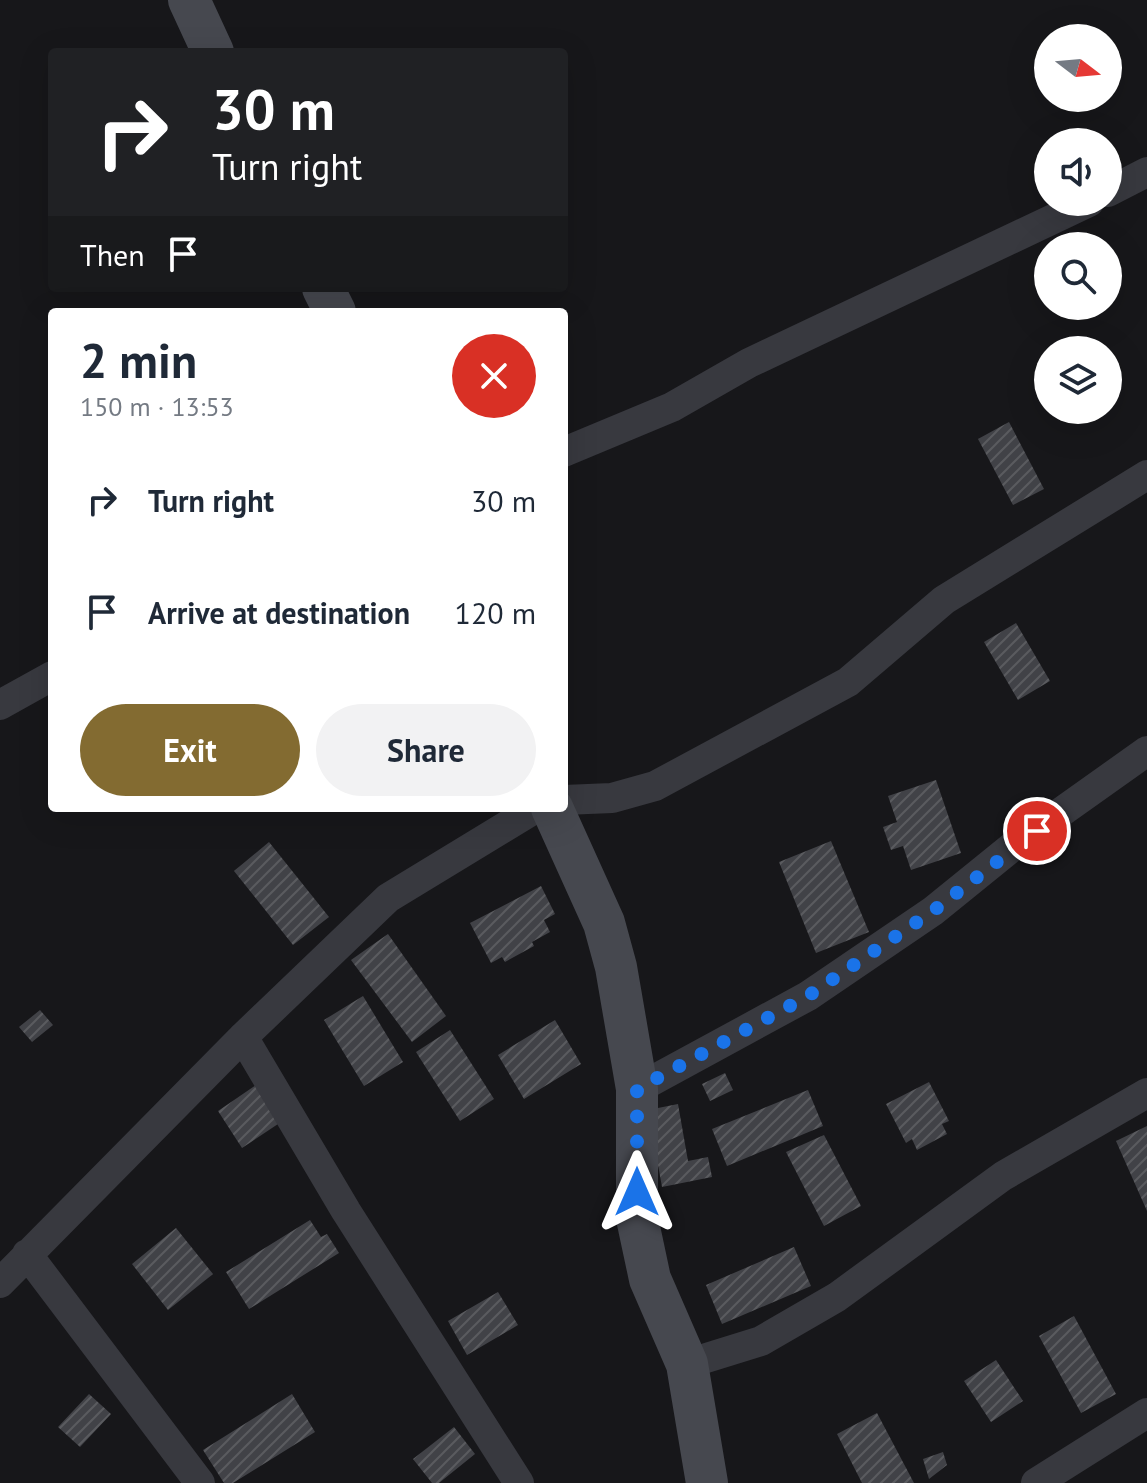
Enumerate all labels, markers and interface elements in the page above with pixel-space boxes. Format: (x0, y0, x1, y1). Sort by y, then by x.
north arrow (1034, 24, 1122, 112)
map controls (1034, 24, 1122, 424)
text: 30 m (212, 73, 335, 145)
icon: right (80, 80, 184, 184)
button: sound (1034, 128, 1122, 216)
text: Turn right (212, 143, 362, 190)
icon: arrive (161, 232, 205, 276)
button: search (1034, 232, 1122, 320)
text: Then (80, 235, 145, 274)
text: 2 min (80, 329, 197, 391)
button: close (452, 334, 536, 418)
button: layers (1034, 336, 1122, 424)
text: 150 m · 13:53 (80, 390, 234, 423)
icon: right (80, 478, 124, 522)
text: Turn right (148, 481, 274, 520)
text: 30 m (471, 481, 536, 520)
icon: arrive (80, 590, 124, 634)
text: Arrive at destination (148, 593, 410, 632)
text: 120 m (455, 593, 536, 632)
button: Exit (80, 704, 300, 796)
button: Share (316, 704, 536, 796)
pin (1003, 797, 1071, 865)
icon: arrive (1015, 809, 1059, 853)
position arrow (595, 1150, 679, 1234)

